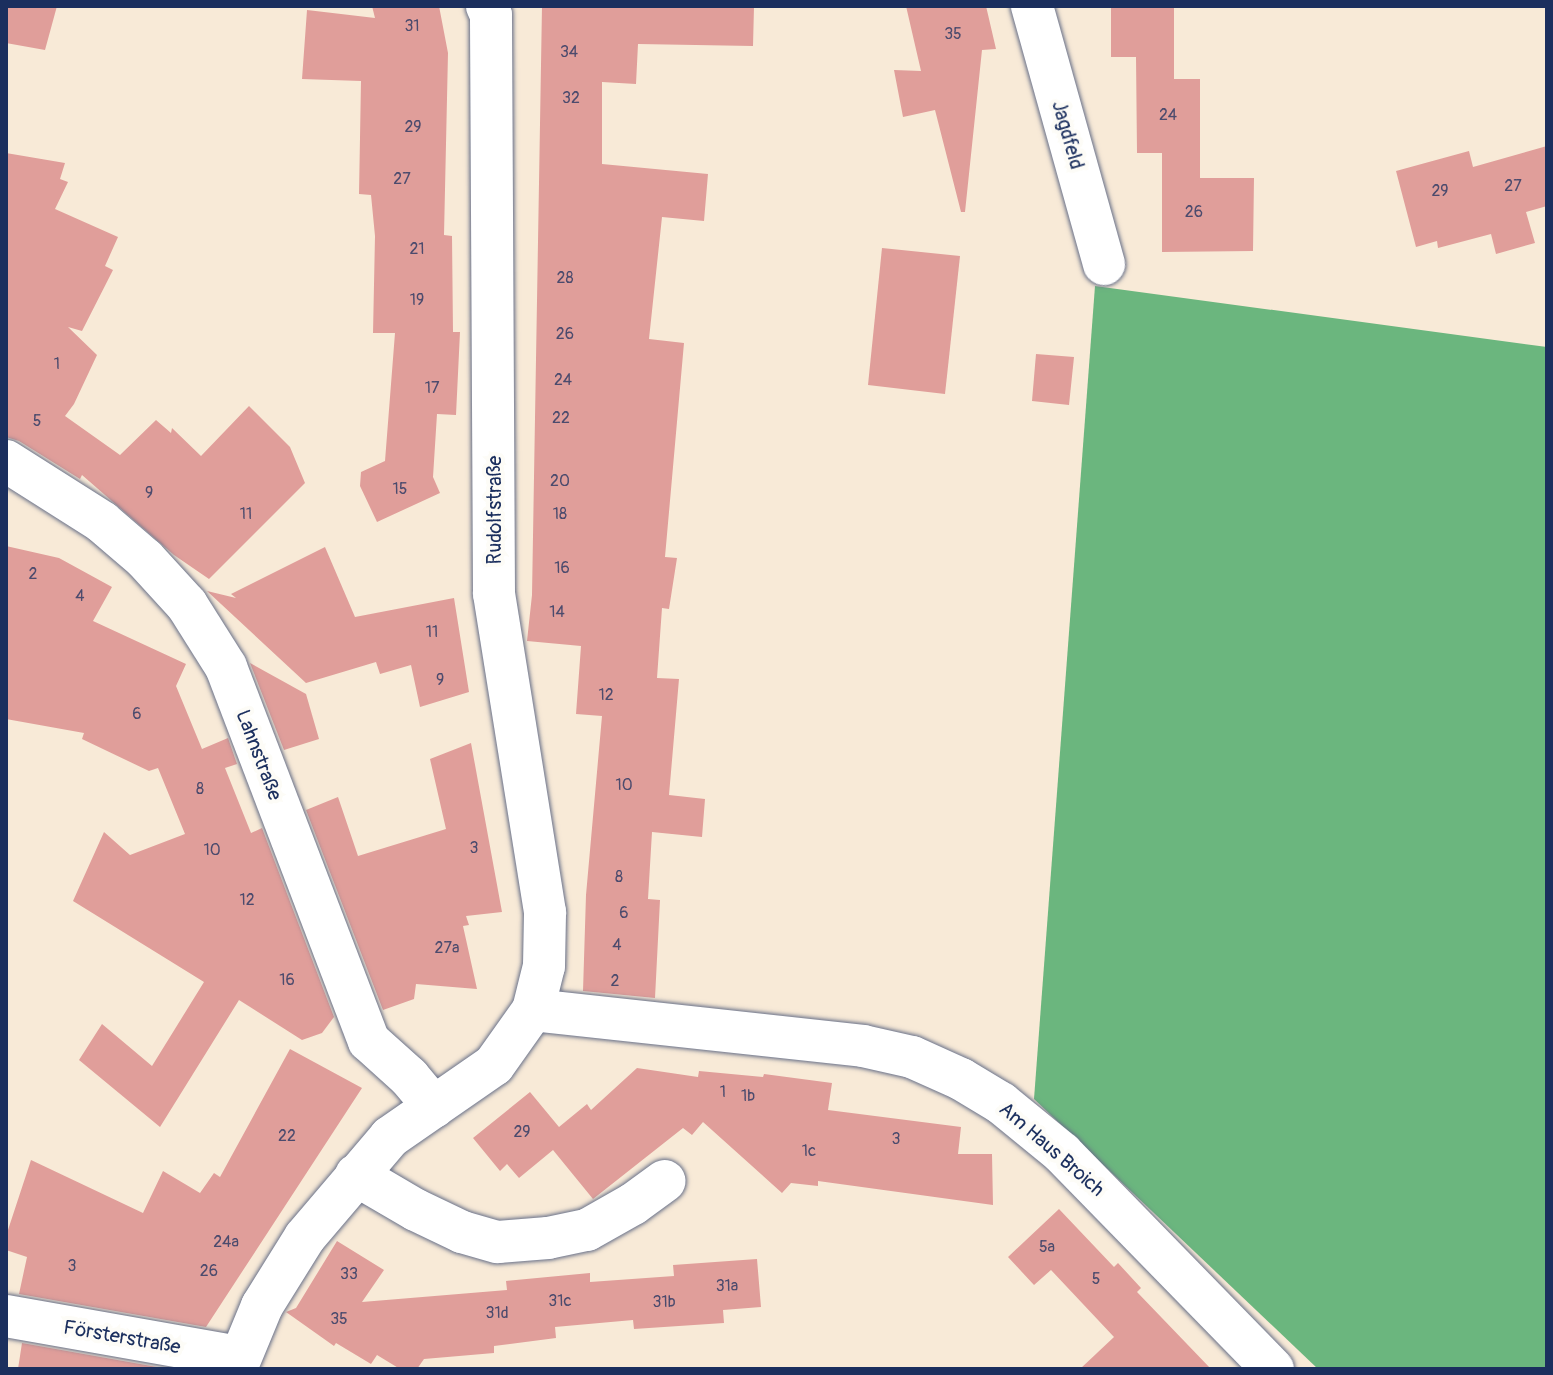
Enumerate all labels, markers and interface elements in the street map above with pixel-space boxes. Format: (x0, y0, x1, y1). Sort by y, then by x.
house number: 31 (404, 16, 420, 36)
house number: 35 (944, 24, 962, 44)
house number: 34 (560, 42, 578, 62)
house number: 32 (562, 88, 580, 108)
street label: Jagdfeld (1047, 98, 1089, 172)
house number: 24 (1159, 105, 1177, 125)
house number: 29 (404, 117, 422, 137)
house number: 27 (393, 169, 411, 189)
house number: 27 (1504, 176, 1522, 196)
house number: 29 (1431, 181, 1449, 201)
house number: 26 (1185, 202, 1203, 222)
house number: 21 (409, 239, 425, 259)
house number: 28 (556, 268, 574, 288)
house number: 19 (410, 290, 424, 310)
house number: 26 (556, 324, 574, 344)
house number: 1 (54, 354, 60, 374)
house number: 24 (554, 370, 572, 390)
house number: 17 (425, 378, 439, 398)
house number: 22 (552, 408, 570, 428)
house number: 5 (33, 411, 41, 431)
street label: Rudolfstraße (482, 456, 506, 564)
house number: 20 (550, 471, 570, 491)
house number: 15 (393, 479, 407, 499)
house number: 9 (145, 483, 153, 503)
house number: 11 (240, 504, 252, 524)
house number: 18 (553, 504, 567, 524)
house number: 16 (554, 558, 570, 578)
house number: 2 (29, 564, 37, 584)
house number: 4 (75, 586, 85, 606)
house number: 14 (549, 602, 565, 622)
house number: 11 (426, 622, 438, 642)
house number: 9 (436, 670, 444, 690)
house number: 12 (598, 685, 614, 705)
house number: 6 (132, 704, 142, 724)
street label: Lahnstraße (231, 706, 287, 804)
house number: 10 (615, 775, 633, 795)
house number: 8 (196, 779, 204, 799)
house number: 3 (470, 838, 478, 858)
house number: 10 (203, 840, 221, 860)
house number: 8 (615, 867, 623, 887)
house number: 12 (239, 890, 255, 910)
house number: 6 (619, 903, 629, 923)
house number: 4 (612, 935, 622, 955)
house number: 27a (435, 938, 459, 958)
house number: 16 (279, 970, 295, 990)
house number: 2 (611, 971, 619, 991)
house number: 1 (720, 1082, 726, 1102)
house number: 1b (741, 1086, 755, 1106)
street label: Am Haus Broich (995, 1097, 1109, 1201)
house number: 29 (513, 1122, 531, 1142)
house number: 22 (278, 1126, 296, 1146)
house number: 3 (892, 1129, 900, 1149)
house number: 1c (802, 1141, 816, 1161)
house number: 24a (213, 1232, 239, 1252)
house number: 5a (1039, 1237, 1055, 1257)
house number: 3 (68, 1256, 76, 1276)
house number: 26 (200, 1261, 218, 1281)
house number: 33 (340, 1264, 358, 1284)
house number: 5 (1092, 1269, 1100, 1289)
house number: 31a (716, 1276, 738, 1296)
house number: 31c (548, 1291, 572, 1311)
house number: 31b (652, 1292, 676, 1312)
house number: 31d (485, 1303, 509, 1323)
house number: 35 (330, 1309, 348, 1329)
street label: Försterstraße (62, 1315, 182, 1359)

